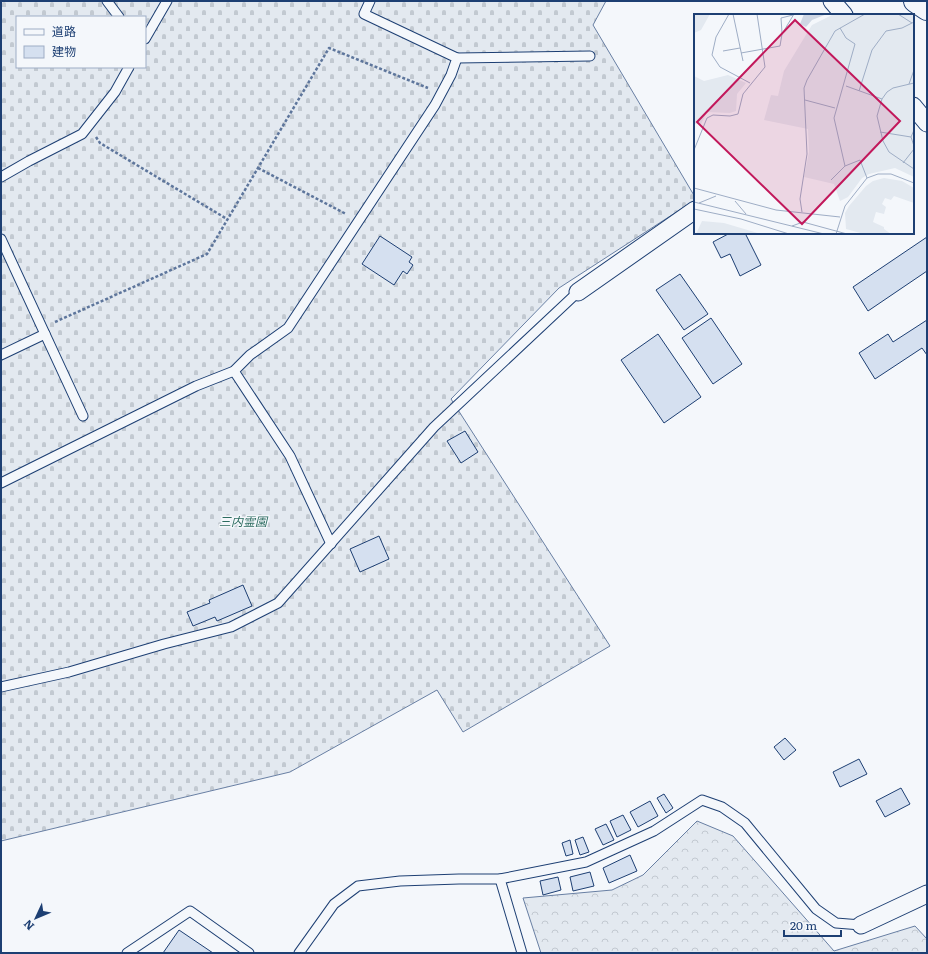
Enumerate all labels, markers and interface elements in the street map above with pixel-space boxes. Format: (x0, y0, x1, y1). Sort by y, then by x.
inset map (694, 14, 914, 234)
legend (16, 16, 146, 68)
text: 道路 (52, 22, 76, 40)
text: 建物 (52, 42, 76, 60)
park label: 三内霊園 (219, 512, 269, 530)
north arrow (16, 898, 56, 938)
scale bar (784, 912, 841, 938)
text: 20 m (790, 916, 817, 934)
text: N (19, 917, 37, 935)

